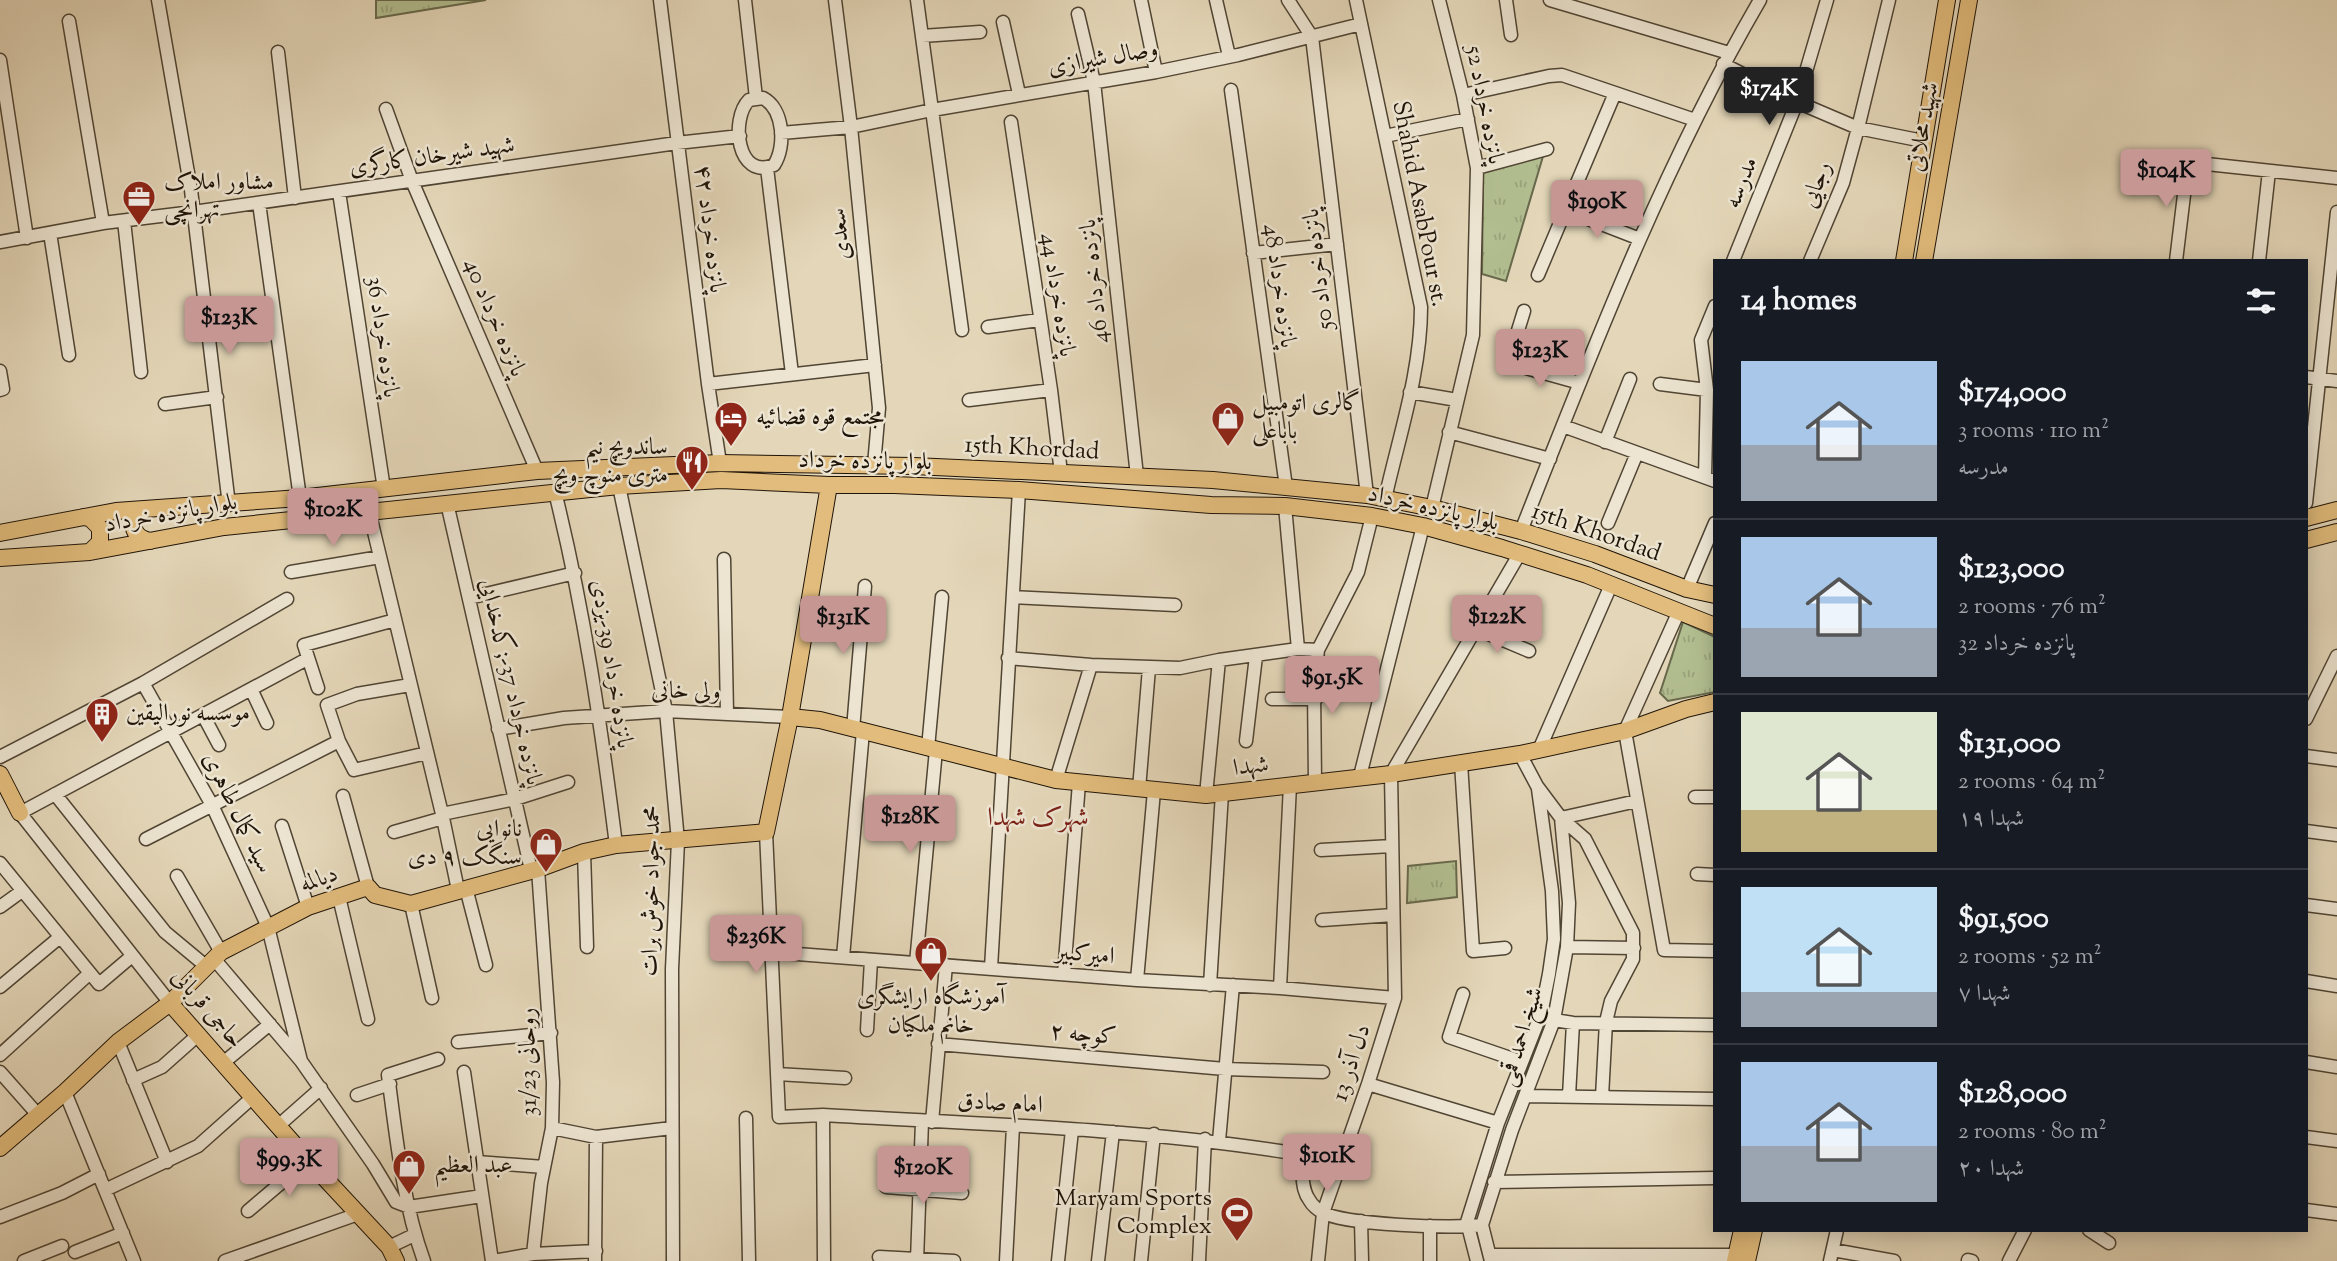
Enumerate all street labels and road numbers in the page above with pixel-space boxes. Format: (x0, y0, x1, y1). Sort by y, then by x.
street label: وصال شیرازی (1045, 33, 1161, 85)
street label: پانزده خرداد 52 (1455, 41, 1512, 169)
street label: شهید محلاتی (1899, 80, 1949, 174)
street label: Shahid AsabPour st. (1382, 98, 1456, 310)
street label: شهید شیرخان کارگری (347, 128, 517, 185)
street label: مدرسه (1716, 152, 1768, 214)
street label: رجایی (1793, 157, 1841, 213)
street label: پانزده خرداد ۴۲ (684, 163, 734, 297)
street label: پانزده خرداد 50 (1295, 205, 1344, 333)
street label: سعدی (821, 206, 861, 262)
street label: پانزده خرداد 46 (1071, 216, 1118, 345)
street label: پانزده خرداد 48 (1253, 222, 1305, 352)
street label: پانزده خرداد 44 (1030, 231, 1084, 361)
street label: پانزده خرداد 40 (454, 254, 535, 384)
street label: پانزده خرداد 36 (357, 274, 408, 401)
street label: 15th Khordad (964, 428, 1101, 470)
street label: بلوار پانزده خرداد (798, 444, 932, 480)
street label: بلوار پانزده خرداد (1364, 477, 1502, 541)
street label: بلوار پانزده خرداد (102, 486, 240, 542)
street label: 15th Khordad (1527, 495, 1666, 571)
street label: پانزده خرداد 37-;کدخدایی (470, 575, 551, 790)
street label: پانزده خرداد 39-یزدی (581, 577, 641, 752)
street label: ولی خانی (651, 674, 721, 710)
street label: سید کمال طاهری (193, 747, 281, 879)
street label: شهدا (1231, 748, 1271, 786)
street label: محمد جواد خوش برات (634, 805, 670, 977)
street label: دیالمه (295, 857, 343, 903)
street label: امیرکبیر (1051, 935, 1116, 975)
street label: حاجی قربانی (163, 961, 251, 1057)
street label: شیخ احمد قمی (1491, 983, 1555, 1092)
street label: روحانی 31/23 (511, 1007, 547, 1117)
street label: کوچه ۲ (1048, 1015, 1118, 1055)
street label: دل آذر 13 (1324, 1020, 1380, 1106)
street label: امام صادق (956, 1085, 1044, 1125)

